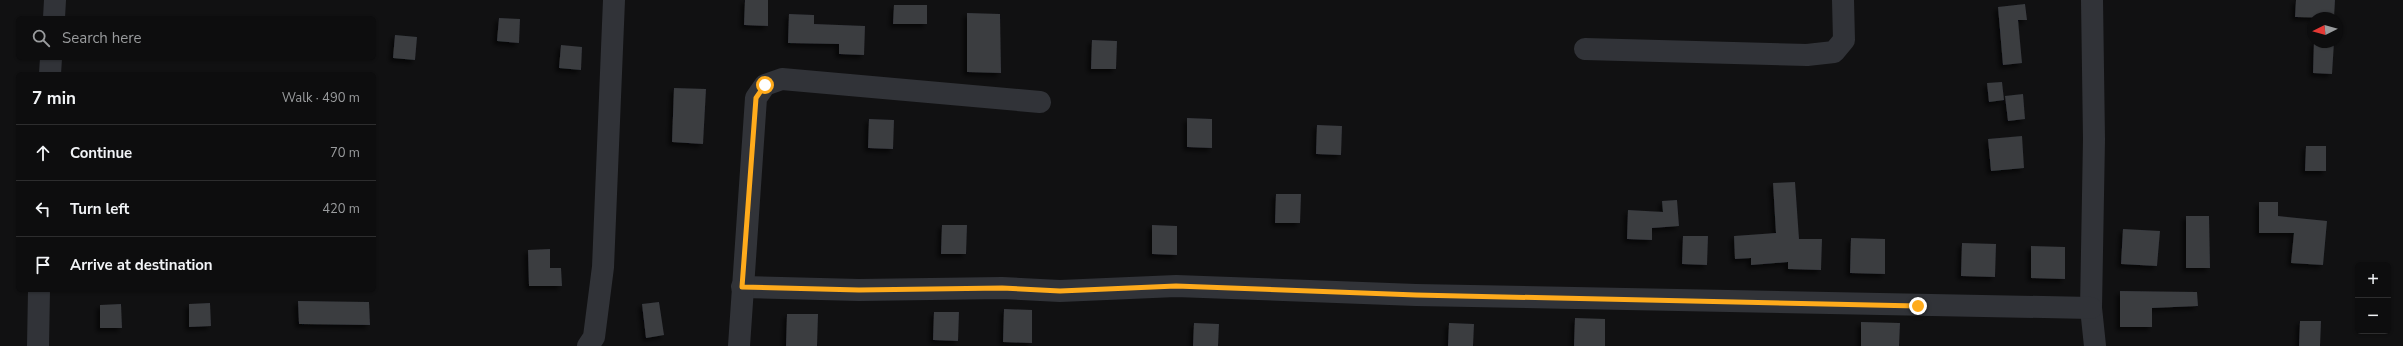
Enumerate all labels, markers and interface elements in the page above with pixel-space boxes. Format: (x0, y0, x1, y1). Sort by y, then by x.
north arrow (2307, 12, 2343, 48)
search box (16, 16, 376, 60)
icon: search (30, 27, 52, 49)
text: Search here (62, 28, 142, 48)
route start (756, 76, 774, 94)
text: 7 min (32, 87, 76, 110)
text: Walk · 490 m (282, 89, 360, 107)
icon: ahead (32, 142, 54, 164)
text: Continue (70, 143, 132, 163)
text: 70 m (330, 144, 360, 162)
icon: left (32, 198, 54, 220)
text: Turn left (70, 199, 129, 219)
text: 420 m (322, 200, 360, 218)
icon: arrive (32, 254, 54, 276)
text: Arrive at destination (70, 255, 213, 275)
map controls (2355, 262, 2391, 334)
button: + (2355, 262, 2391, 298)
route end (1909, 297, 1927, 315)
button: − (2355, 298, 2391, 334)

